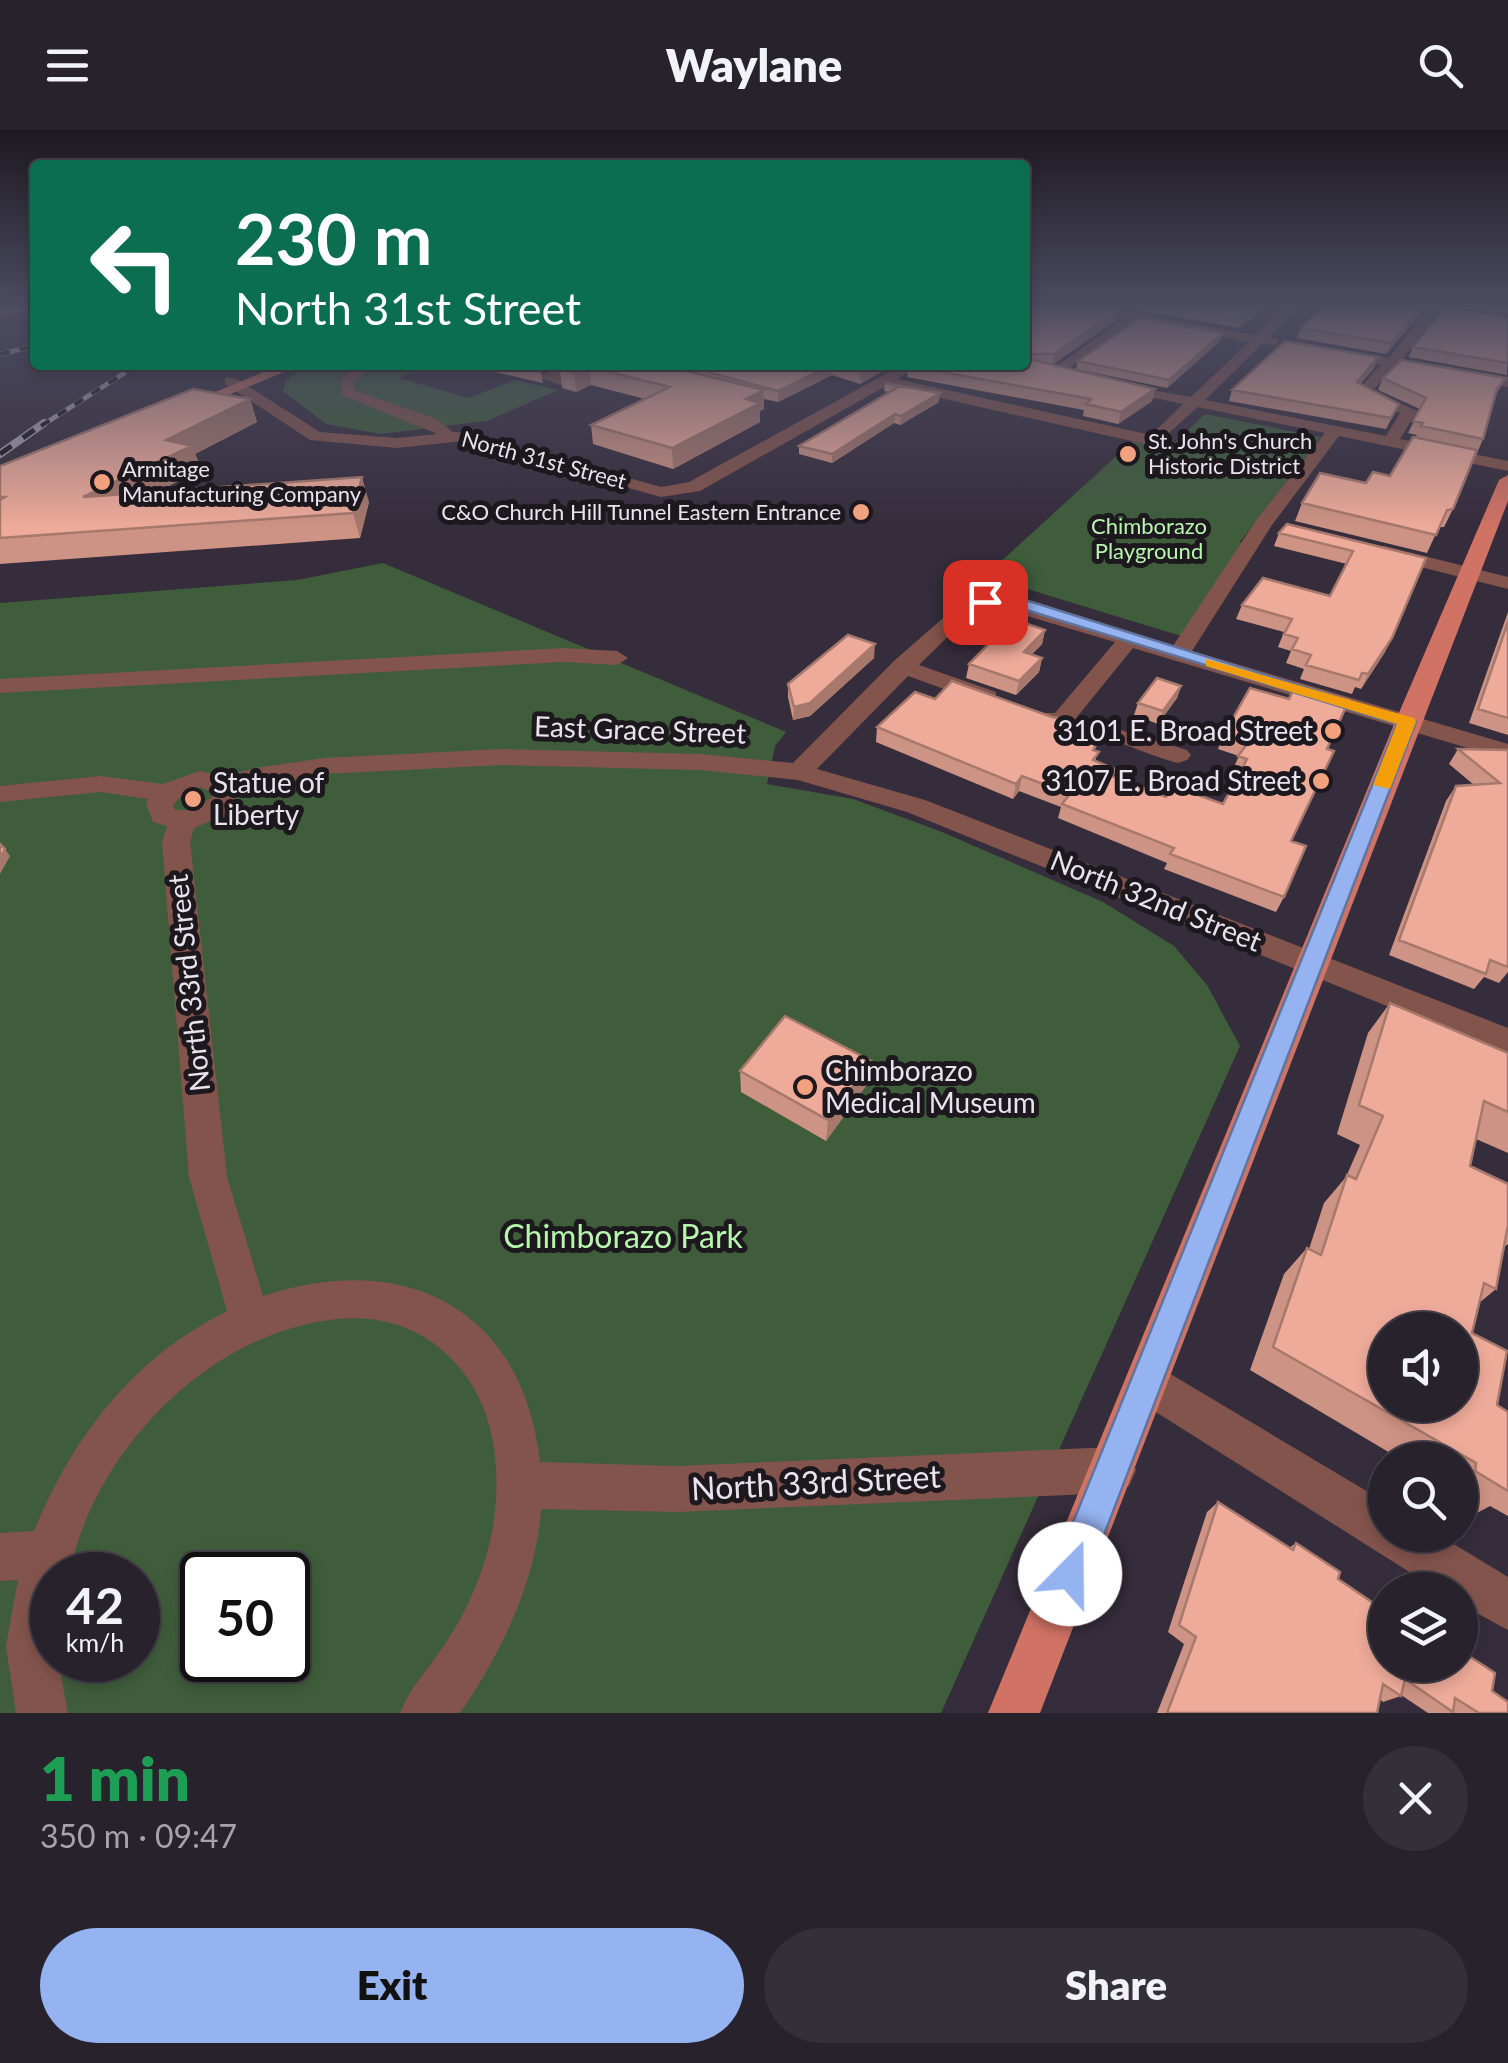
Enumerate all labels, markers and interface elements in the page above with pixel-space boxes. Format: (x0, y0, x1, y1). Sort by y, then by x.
icon: menu (40, 38, 95, 93)
text: Waylane (666, 38, 842, 92)
icon: search (1413, 38, 1468, 93)
text: 230 m (235, 196, 432, 280)
icon: left (70, 200, 200, 330)
text: North 31st Street (235, 281, 581, 335)
street label: North 31st Street (459, 425, 629, 494)
place label: St. John's Church Historic District (1148, 427, 1312, 479)
marker: St. John's Church Historic District (1117, 443, 1139, 465)
place label: Armitage Manufacturing Company (122, 455, 362, 507)
marker: Armitage Manufacturing Company (91, 471, 113, 493)
place label: C&O Church Hill Tunnel Eastern Entrance (441, 498, 841, 525)
marker: C&O Church Hill Tunnel Eastern Entrance (850, 501, 872, 523)
park label: Chimborazo Playground (1091, 512, 1207, 564)
pin (943, 560, 1028, 645)
icon: arrive (958, 575, 1013, 630)
street label: East Grace Street (533, 708, 747, 750)
place label: 3101 E. Broad Street (1057, 713, 1313, 747)
marker: 3101 E. Broad Street (1322, 720, 1344, 742)
place label: 3107 E. Broad Street (1045, 763, 1301, 797)
place label: Statue of Liberty (213, 765, 324, 831)
marker: 3107 E. Broad Street (1310, 770, 1332, 792)
marker: Statue of Liberty (182, 788, 204, 810)
street label: North 32nd Street (1046, 842, 1267, 958)
street label: North 33rd Street (160, 873, 216, 1094)
place label: Chimborazo Medical Museum (825, 1053, 1036, 1119)
marker: Chimborazo Medical Museum (794, 1076, 816, 1098)
park label: Chimborazo Park (503, 1216, 744, 1255)
map controls (1368, 1312, 1478, 1682)
button: sound (1368, 1312, 1478, 1422)
button: search (1368, 1442, 1478, 1552)
street label: North 33rd Street (690, 1455, 942, 1508)
position arrow (1018, 1522, 1122, 1626)
speed limit sign: 50 (180, 1552, 310, 1682)
button: layers (1368, 1572, 1478, 1682)
text: 42 (66, 1575, 124, 1635)
text: km/h (66, 1627, 124, 1657)
text: 1 min (40, 1742, 190, 1814)
button: close (1363, 1746, 1468, 1851)
text: 350 m · 09:47 (40, 1816, 237, 1855)
button: Exit (40, 1928, 744, 2043)
button: Share (764, 1928, 1468, 2043)

